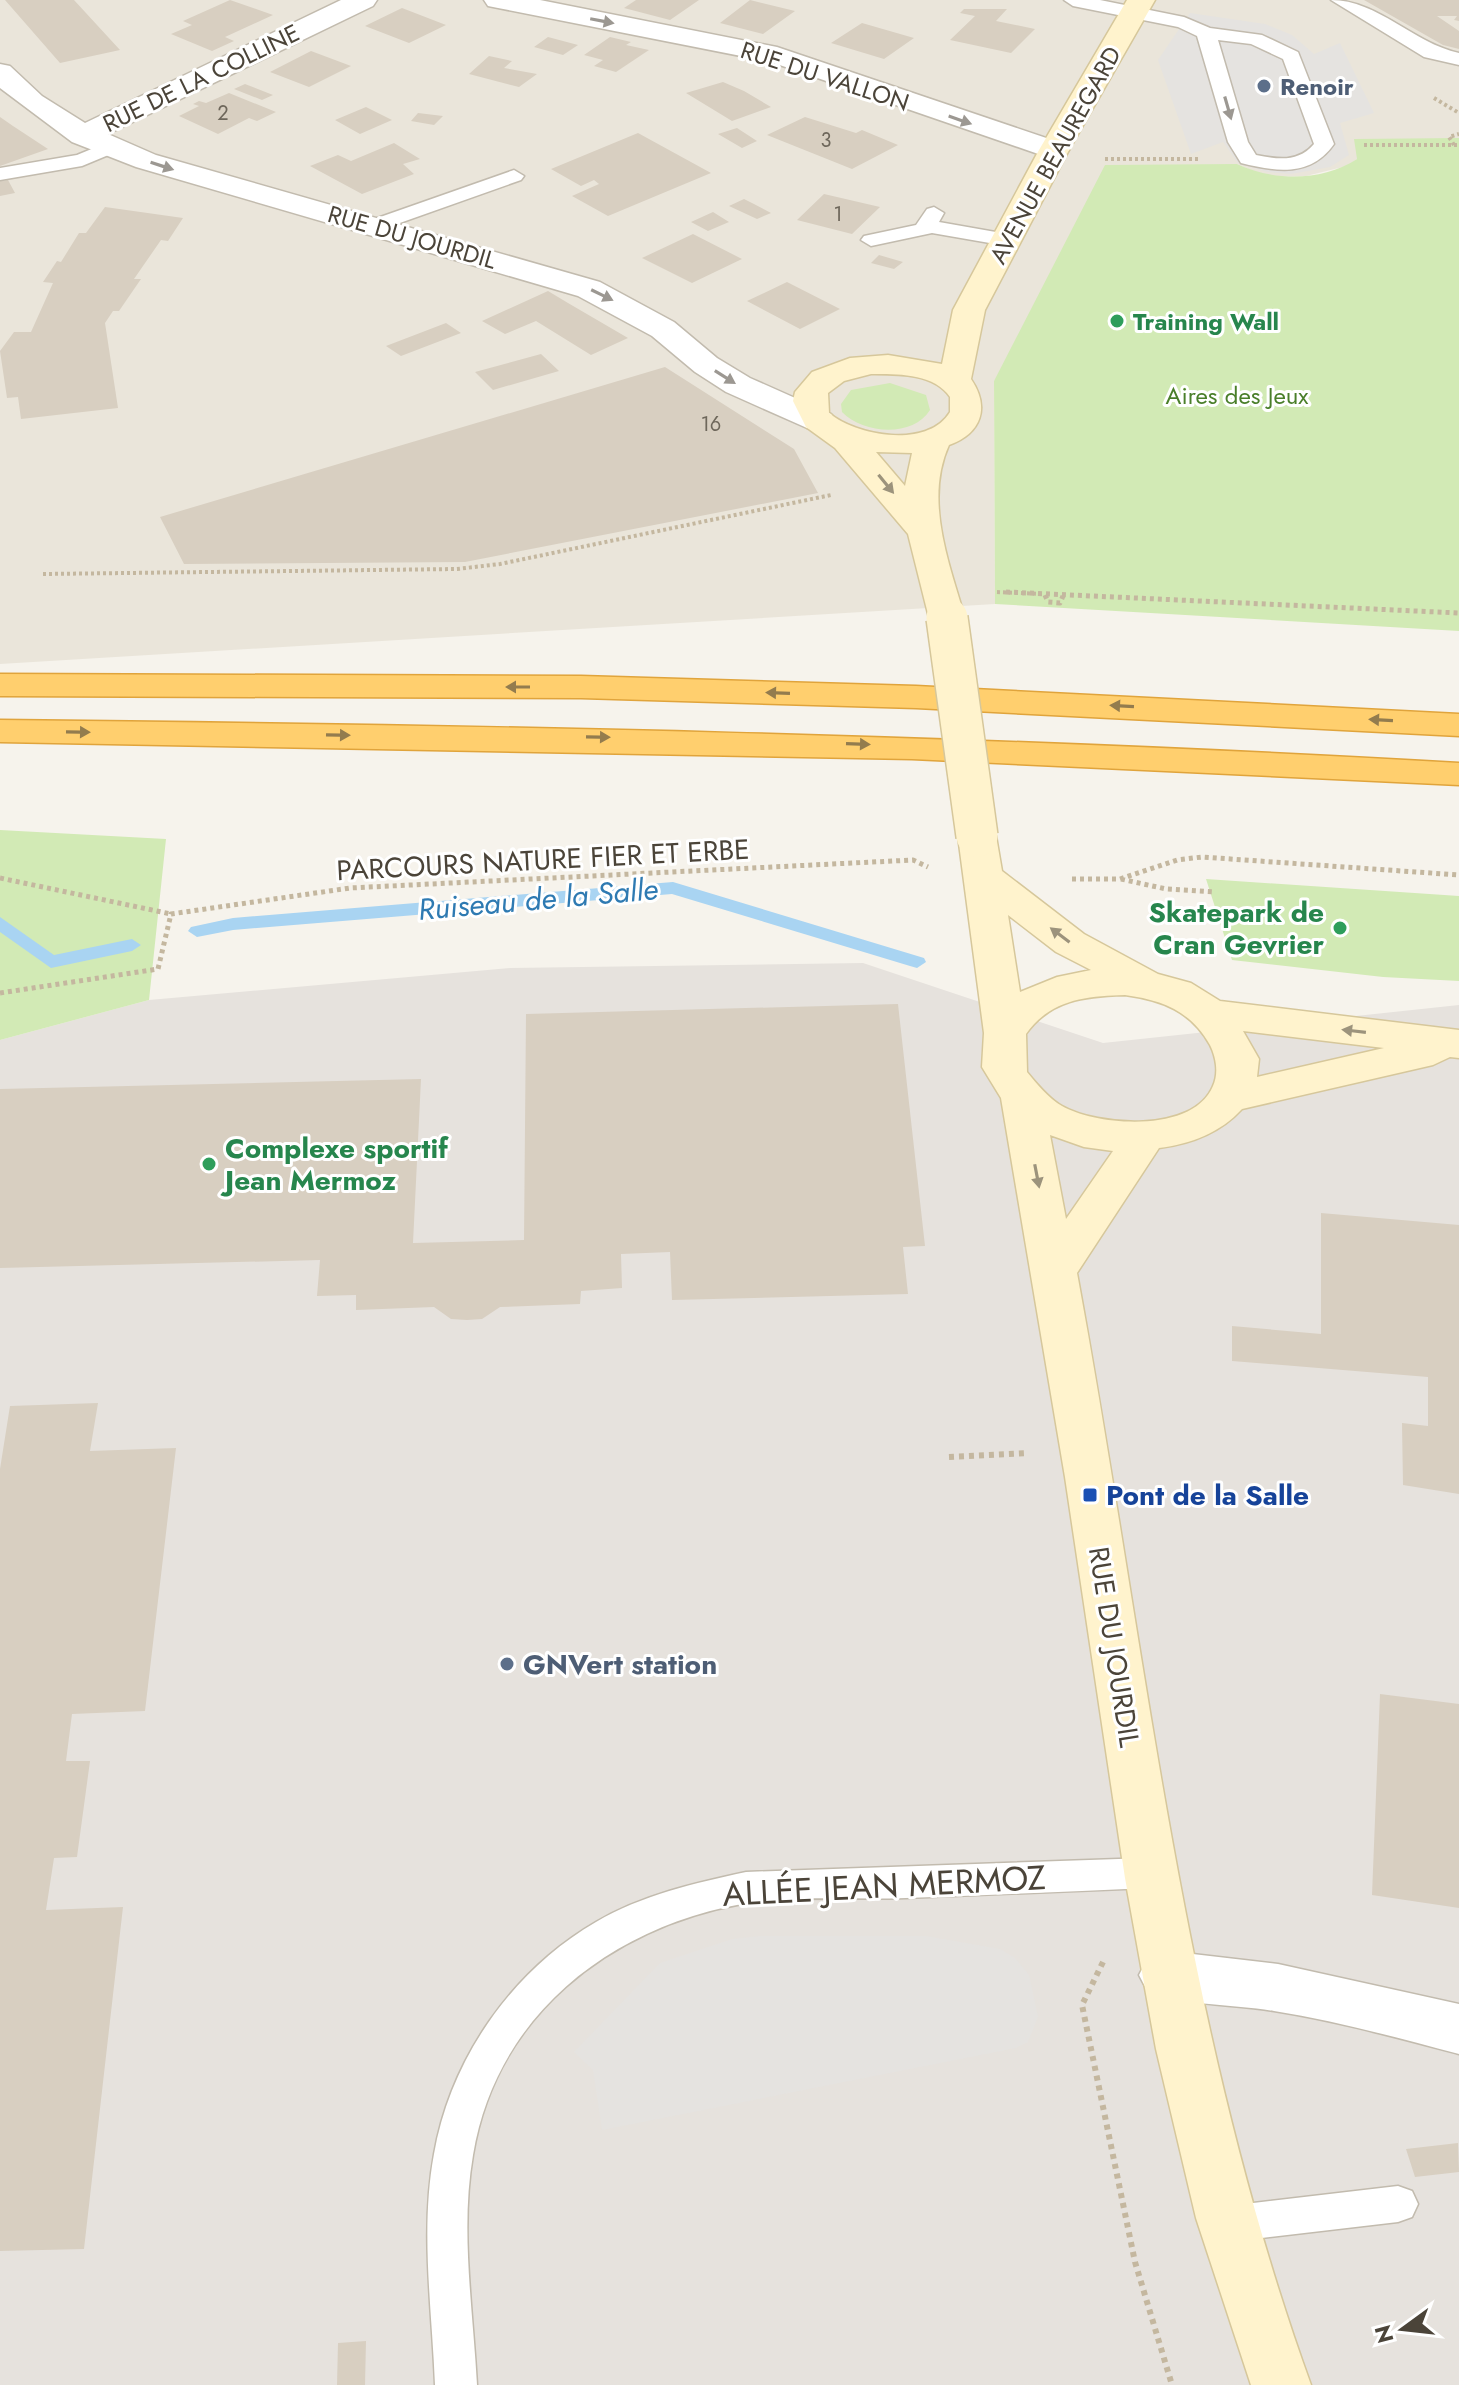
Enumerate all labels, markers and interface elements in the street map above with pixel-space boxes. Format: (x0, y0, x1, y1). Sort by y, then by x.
street label: RUE DE LA COLLINE (97, 15, 305, 141)
one-way arrow (590, 15, 615, 27)
street label: RUE DU VALLON (736, 32, 914, 120)
street label: AVENUE BEAUREGARD (981, 40, 1129, 270)
place label: Renoir (1280, 69, 1354, 104)
marker: Renoir (1255, 77, 1273, 95)
one-way arrow (1223, 95, 1235, 120)
house number: 2 (217, 99, 229, 128)
one-way arrow (948, 114, 972, 127)
house number: 3 (821, 126, 832, 155)
one-way arrow (150, 160, 174, 173)
street label: RUE DU JOURDIL (324, 196, 500, 278)
house number: 1 (834, 200, 843, 229)
one-way arrow (590, 288, 613, 302)
place label: Training Wall (1133, 304, 1279, 339)
marker: Training Wall (1108, 312, 1126, 330)
one-way arrow (714, 369, 736, 383)
park label: Aires des Jeux (1166, 378, 1309, 413)
house number: 16 (701, 410, 721, 439)
one-way arrow (877, 474, 894, 494)
one-way arrow (505, 681, 530, 693)
one-way arrow (765, 686, 790, 699)
one-way arrow (1109, 699, 1134, 712)
one-way arrow (1368, 713, 1393, 726)
one-way arrow (66, 725, 91, 738)
one-way arrow (326, 728, 351, 741)
one-way arrow (586, 731, 611, 744)
one-way arrow (846, 738, 871, 751)
street label: PARCOURS NATURE FIER ET ERBE (336, 829, 750, 891)
water label: Ruiseau de la Salle (416, 867, 660, 931)
place label: Skatepark de Cran Gevrier (1149, 892, 1324, 965)
marker: Skatepark de Cran Gevrier (1331, 919, 1349, 937)
one-way arrow (1050, 928, 1071, 944)
one-way arrow (1341, 1024, 1366, 1037)
place label: Complexe sportif Jean Mermoz (220, 1128, 449, 1201)
marker: Complexe sportif Jean Mermoz (200, 1155, 218, 1173)
one-way arrow (1031, 1163, 1043, 1188)
place label: Pont de la Salle (1106, 1475, 1309, 1516)
marker: Pont de la Salle (1081, 1486, 1099, 1504)
street label: RUE DU JOURDIL (1078, 1544, 1150, 1751)
place label: GNVert station (523, 1644, 717, 1685)
marker: GNVert station (498, 1655, 516, 1673)
street label: ALLÉE JEAN MERMOZ (721, 1853, 1047, 1919)
north arrow (1363, 2289, 1443, 2369)
text: N (1366, 2322, 1401, 2347)

